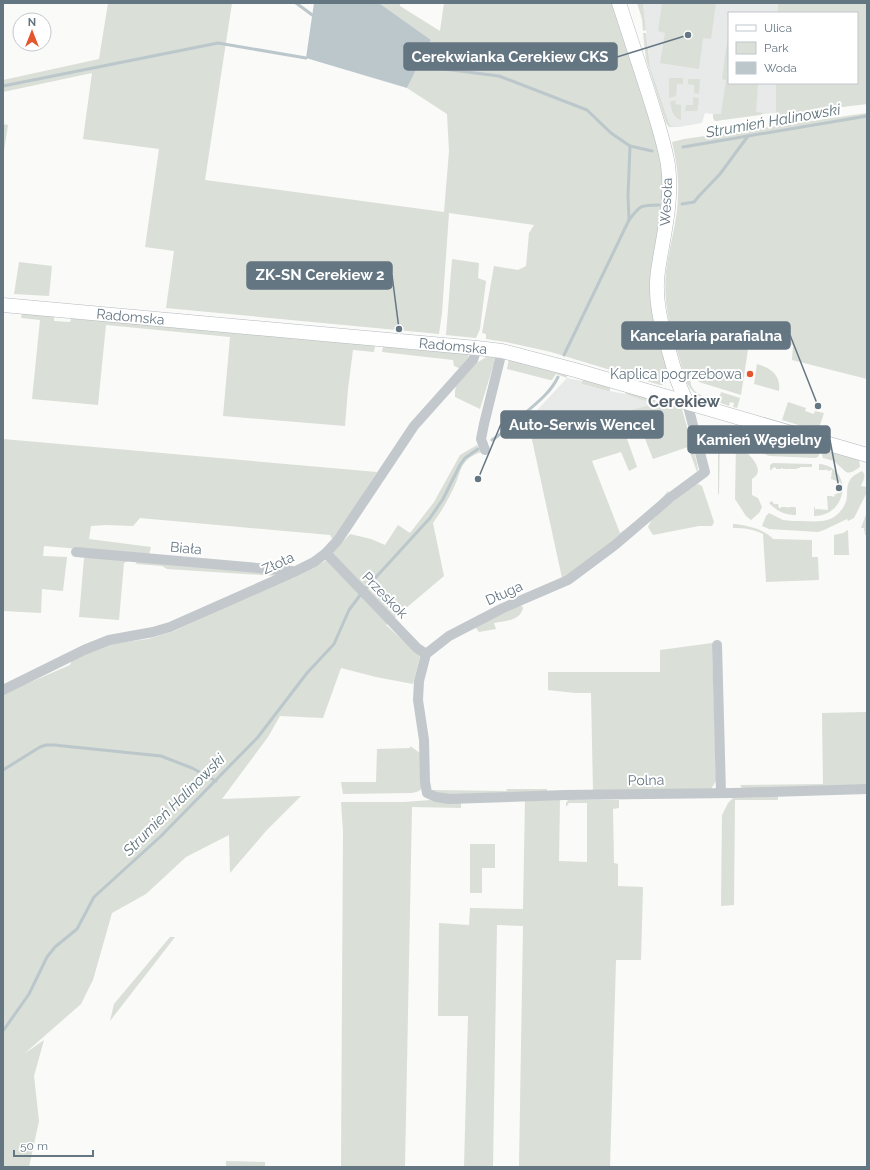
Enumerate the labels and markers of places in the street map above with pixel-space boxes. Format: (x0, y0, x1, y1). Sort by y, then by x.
callout: Cerekwianka Cerekiew CKS (404, 43, 617, 70)
callout: ZK-SN Cerekiew 2 (247, 262, 392, 289)
callout: Kancelaria parafialna (622, 322, 790, 349)
place label: Kaplica pogrzebowa (610, 366, 742, 382)
marker: Kaplica pogrzebowa (745, 369, 755, 379)
callout: Auto-Serwis Wencel (501, 411, 663, 438)
callout: Kamień Węgielny (688, 426, 830, 453)

